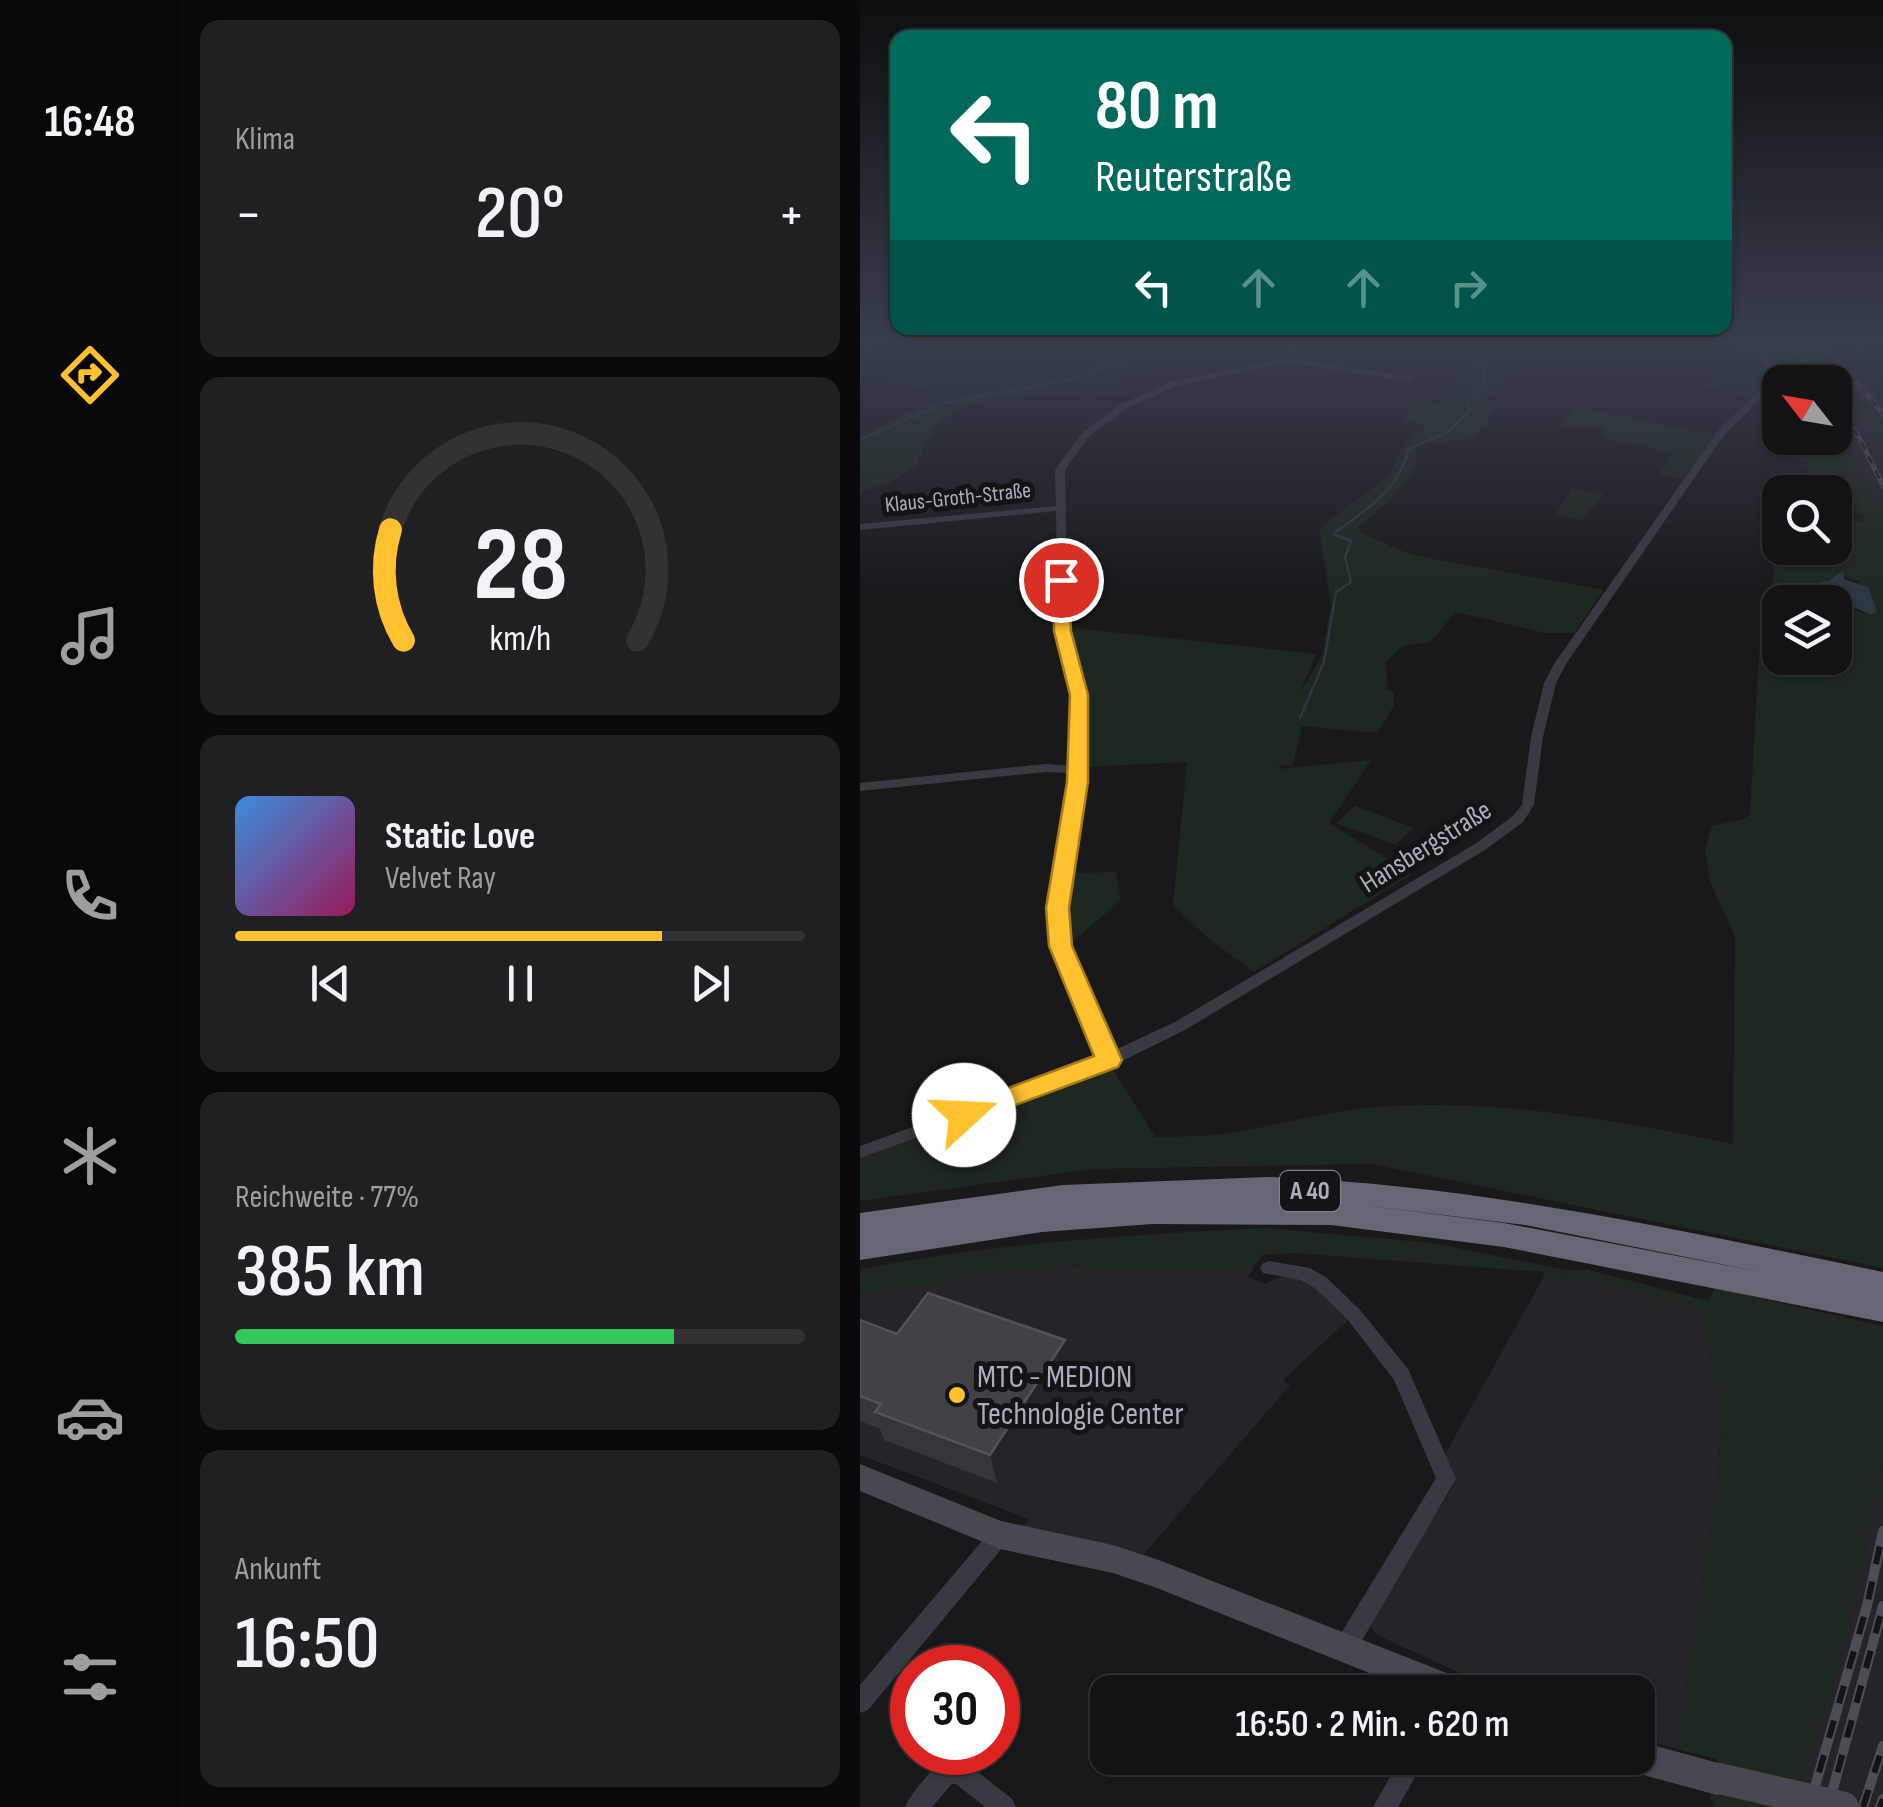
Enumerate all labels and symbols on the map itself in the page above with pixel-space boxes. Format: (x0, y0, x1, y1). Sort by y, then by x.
north arrow (1762, 365, 1852, 455)
street label: Klaus-Groth-Straße (884, 477, 1032, 519)
pin (1019, 538, 1104, 623)
street label: Hansbergstraße (1354, 794, 1498, 900)
position arrow (912, 1063, 1016, 1167)
road number: A 40 (1280, 1171, 1340, 1211)
place label: MTC - MEDION Technologie Center (977, 1358, 1184, 1434)
marker: MTC - MEDION Technologie Center (946, 1384, 968, 1406)
speed limit sign: 30 (890, 1645, 1020, 1775)

